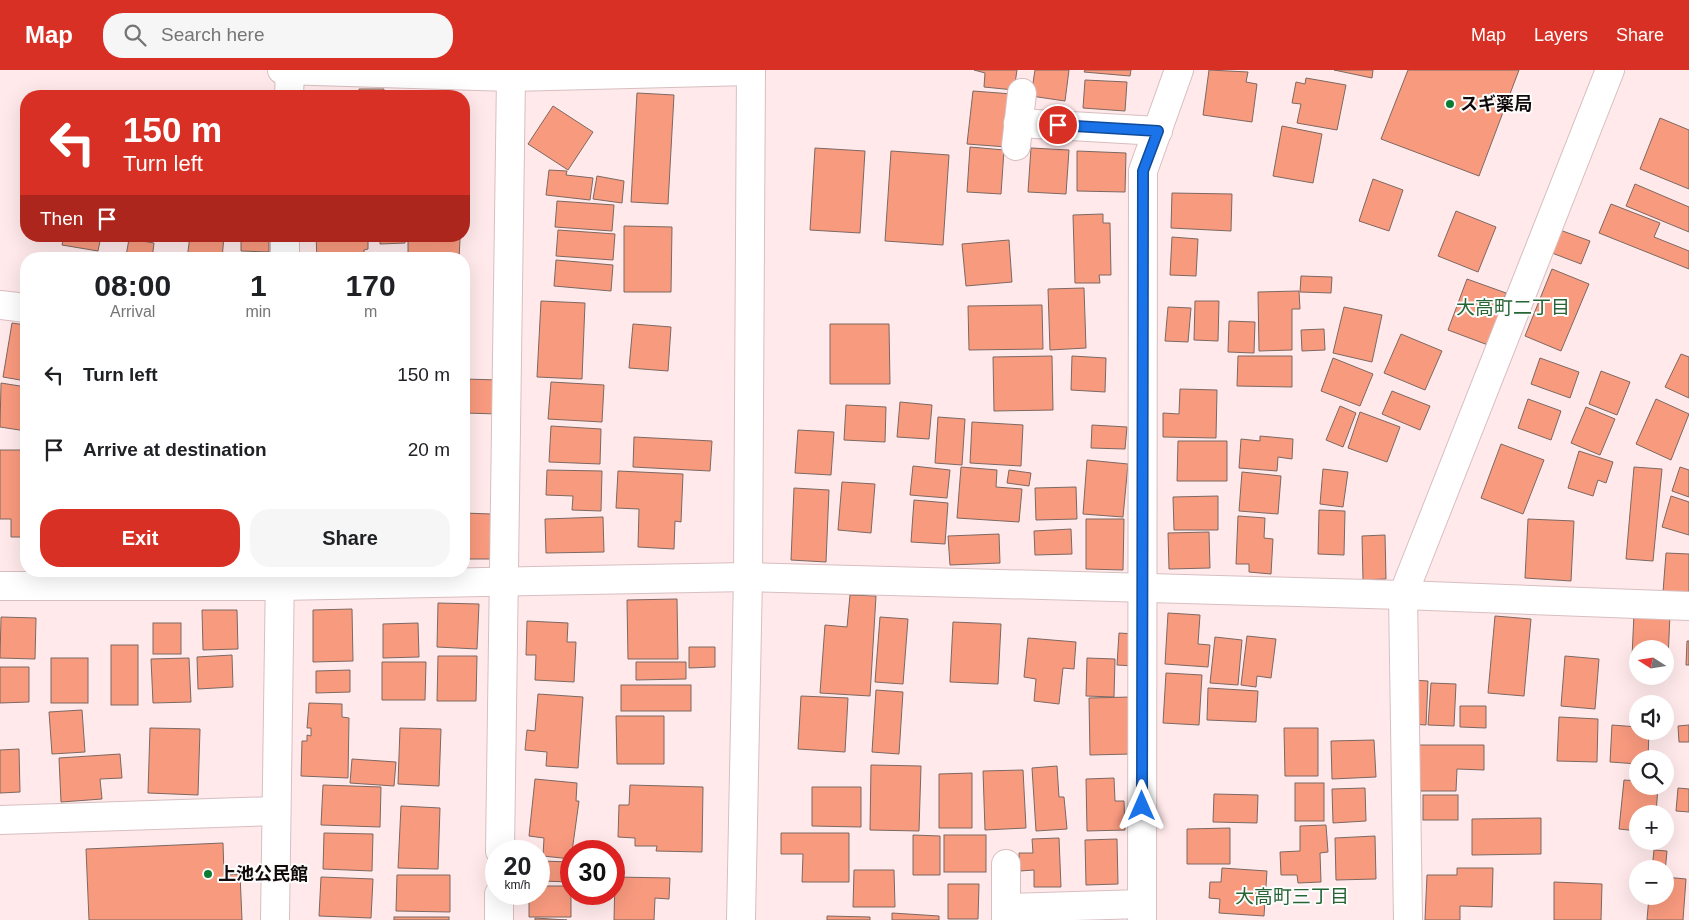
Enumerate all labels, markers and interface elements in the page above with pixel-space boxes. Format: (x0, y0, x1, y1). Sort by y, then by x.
search box (103, 13, 453, 58)
text: Map (25, 21, 73, 48)
icon: search (121, 21, 149, 49)
text: Search here (161, 24, 265, 45)
text: Map (1471, 25, 1506, 45)
text: Layers (1534, 25, 1588, 45)
text: Share (1616, 25, 1664, 45)
place label: スギ薬局 (1460, 94, 1532, 114)
marker: スギ薬局 (1444, 98, 1456, 110)
pin (1037, 104, 1079, 146)
icon: left (40, 110, 105, 175)
text: 150 m (123, 110, 222, 149)
icon: arrive (1044, 111, 1072, 139)
text: Turn left (123, 151, 203, 176)
icon: arrive (93, 205, 121, 233)
text: Then (40, 208, 83, 229)
text: 08:00 (94, 269, 171, 302)
text: 1 (250, 269, 267, 302)
text: 170 (346, 269, 396, 302)
district label: 大高町二丁目 (1456, 297, 1570, 318)
text: Arrival (110, 303, 155, 320)
text: min (245, 303, 271, 320)
text: m (364, 303, 377, 320)
icon: left (40, 361, 68, 389)
text: Turn left (83, 364, 158, 385)
text: 150 m (397, 364, 450, 385)
icon: arrive (40, 436, 68, 464)
text: Arrive at destination (83, 439, 267, 460)
text: 20 m (408, 439, 450, 460)
button: Exit (40, 509, 240, 567)
button: Share (250, 509, 450, 567)
north arrow (1629, 640, 1674, 685)
map controls (1629, 640, 1674, 905)
button: sound (1629, 695, 1674, 740)
button: search (1629, 750, 1674, 795)
position arrow (1115, 779, 1167, 831)
button: + (1629, 805, 1674, 850)
speed limit sign: 30 (560, 840, 625, 905)
text: 20 (504, 852, 531, 880)
button: − (1629, 860, 1674, 905)
place label: 上池公民館 (218, 864, 308, 884)
marker: 上池公民館 (202, 868, 214, 880)
text: km/h (504, 878, 531, 892)
district label: 大高町三丁目 (1235, 886, 1349, 907)

